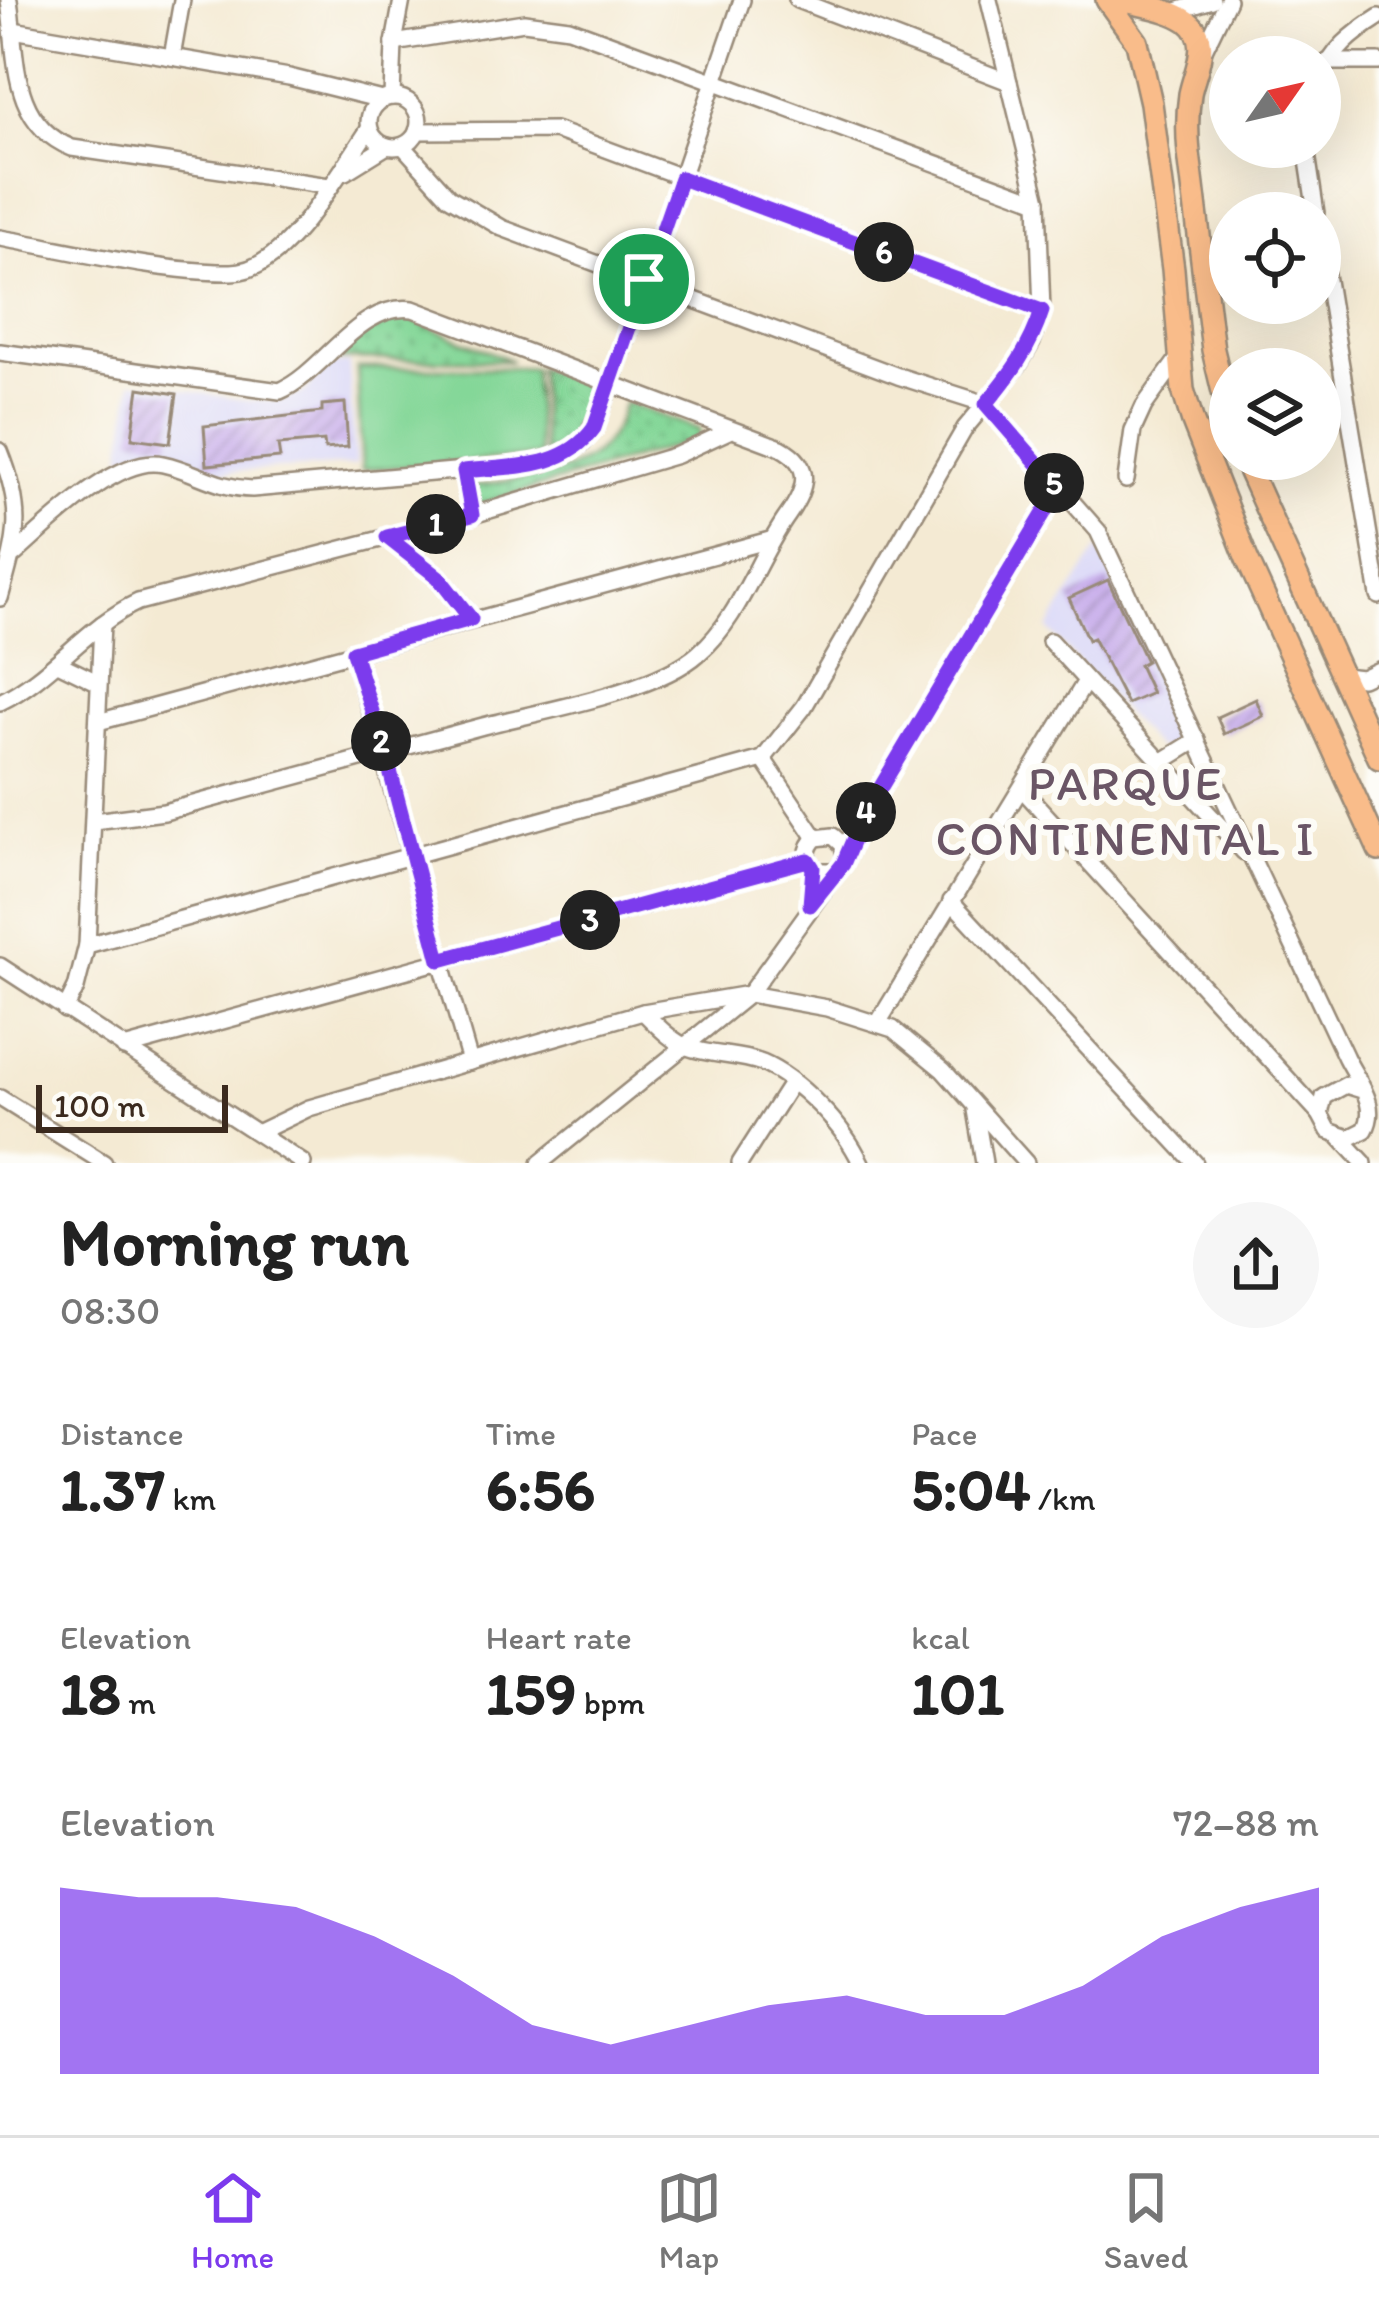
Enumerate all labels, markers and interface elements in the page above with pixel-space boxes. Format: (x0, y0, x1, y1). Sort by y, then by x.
north arrow (1209, 36, 1341, 168)
map controls (1209, 36, 1341, 480)
button: locate (1209, 192, 1341, 324)
pin: 6 (854, 222, 914, 282)
pin (593, 228, 695, 330)
text: 6 (875, 232, 893, 271)
icon: arrive (611, 246, 677, 312)
button: layers (1209, 348, 1341, 480)
pin: 5 (1024, 453, 1084, 513)
text: 5 (1045, 463, 1063, 502)
pin: 1 (406, 494, 466, 554)
text: 1 (428, 504, 444, 543)
pin: 2 (351, 711, 411, 771)
text: 2 (372, 721, 390, 760)
district label: PARQUE CONTINENTAL I (935, 754, 1317, 867)
pin: 4 (836, 782, 896, 842)
text: 4 (856, 792, 876, 831)
pin: 3 (560, 890, 620, 950)
text: 3 (581, 900, 599, 939)
scale bar (36, 1079, 228, 1132)
text: 100 m (54, 1086, 145, 1125)
text: Morning run (60, 1202, 409, 1282)
button: share (1193, 1202, 1319, 1328)
text: 08:30 (60, 1287, 160, 1334)
text: Distance (60, 1414, 184, 1453)
text: Time (486, 1414, 556, 1453)
text: Pace (911, 1414, 977, 1453)
text: 1.37 (60, 1453, 165, 1525)
text: 6:56 (486, 1453, 595, 1525)
text: 5:04 (911, 1453, 1031, 1525)
text: km (165, 1479, 216, 1518)
text: /km (1031, 1479, 1096, 1518)
text: Elevation (60, 1618, 191, 1657)
text: Heart rate (486, 1618, 632, 1657)
text: kcal (911, 1618, 970, 1657)
text: 18 (60, 1657, 121, 1729)
text: 159 (486, 1657, 576, 1729)
text: 101 (911, 1657, 1004, 1729)
text: m (121, 1683, 156, 1722)
text: bpm (576, 1683, 645, 1722)
text: Elevation (60, 1799, 215, 1846)
text: 72–88 m (1173, 1799, 1319, 1846)
tab: Home (191, 2165, 274, 2276)
tab: Map (656, 2165, 722, 2276)
tab: Saved (1104, 2165, 1188, 2276)

